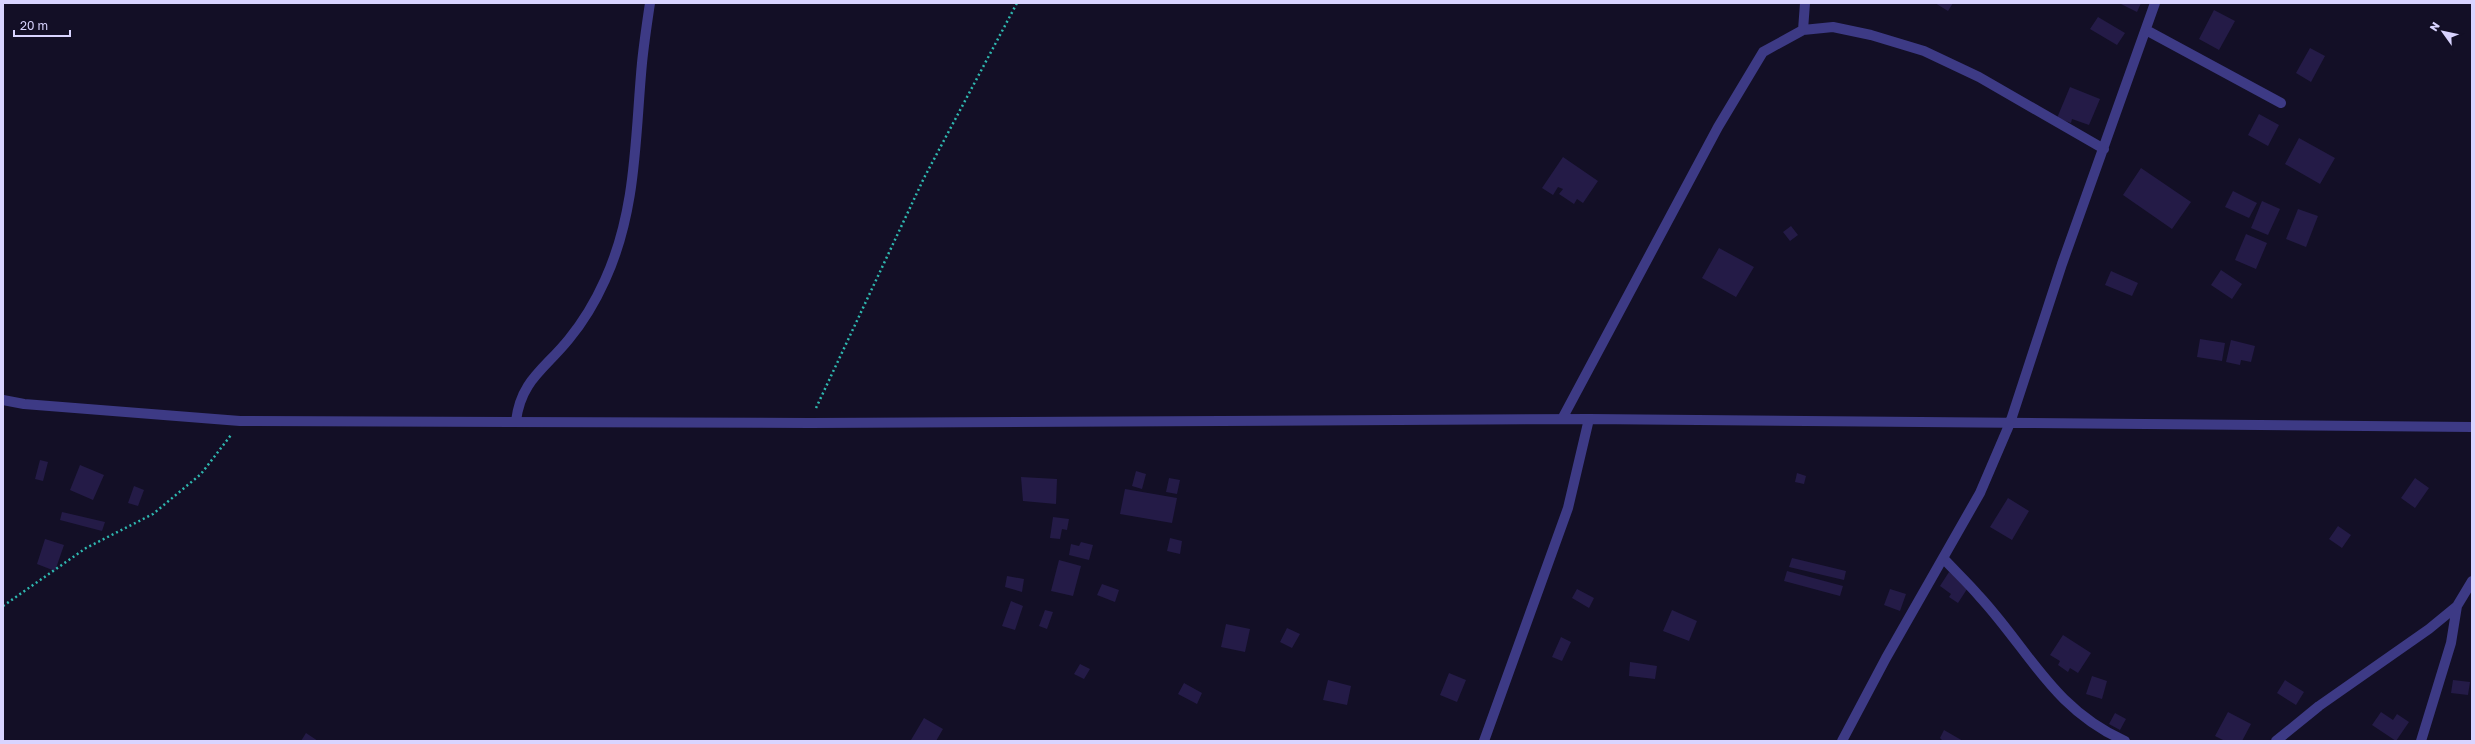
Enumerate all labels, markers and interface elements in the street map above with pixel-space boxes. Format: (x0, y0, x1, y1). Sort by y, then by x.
scale bar (14, 12, 70, 38)
north arrow (2423, 12, 2463, 52)
text: 20 m (20, 18, 48, 33)
text: N (2426, 19, 2442, 33)

